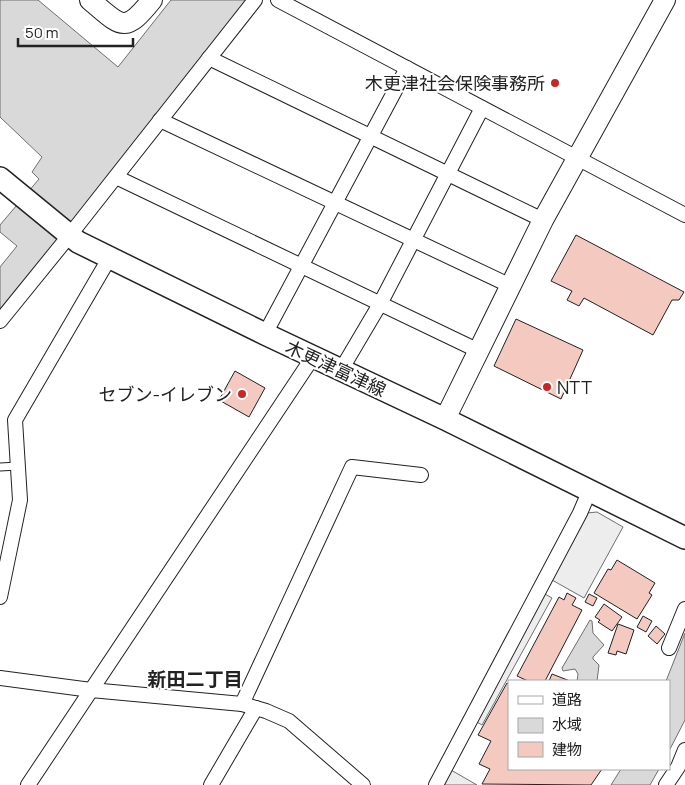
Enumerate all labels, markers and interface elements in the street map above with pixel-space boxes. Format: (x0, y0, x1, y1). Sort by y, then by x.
scale bar (18, 15, 132, 47)
text: 50 m (25, 22, 59, 43)
place label: 木更津社会保険事務所 (365, 71, 545, 95)
marker: 木更津社会保険事務所 (549, 77, 561, 89)
street label: 木更津富津線 (282, 334, 390, 402)
place label: NTT (557, 375, 592, 399)
marker: NTT (541, 381, 553, 393)
place label: セブン-イレブン (98, 382, 232, 406)
marker: セブン-イレブン (236, 388, 248, 400)
district label: 新田二丁目 (147, 666, 243, 692)
legend (508, 680, 670, 770)
text: 道路 (552, 689, 582, 710)
text: 水域 (552, 714, 582, 735)
text: 建物 (552, 739, 582, 760)

